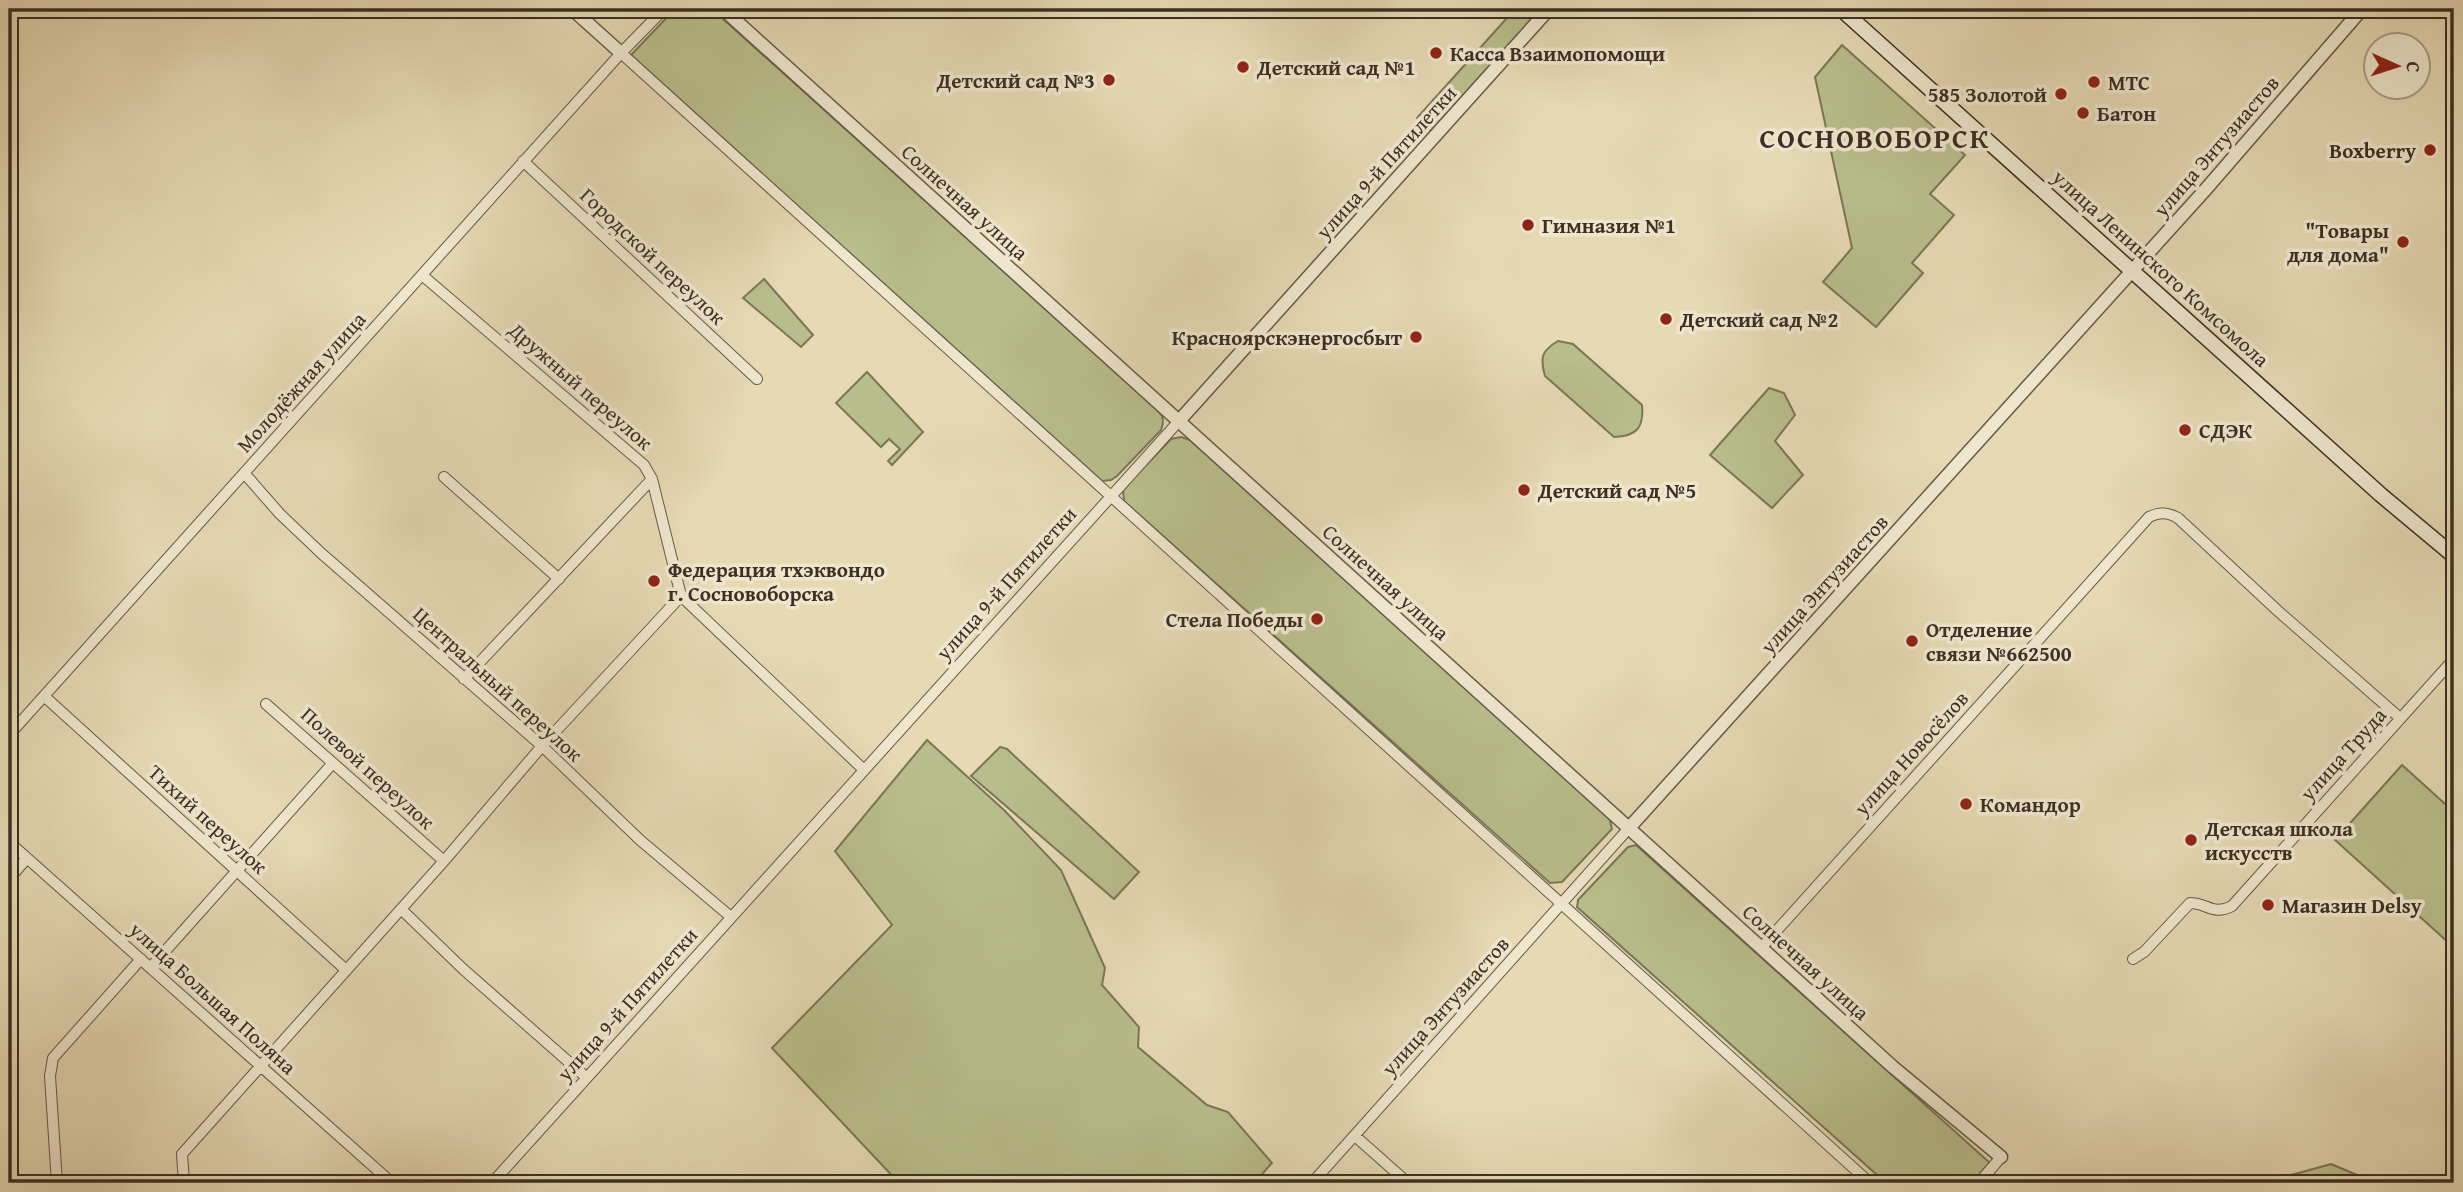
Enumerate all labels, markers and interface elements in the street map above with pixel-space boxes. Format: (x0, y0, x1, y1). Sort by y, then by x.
north arrow (2362, 32, 2432, 102)
place label: Касса Взаимопомощи (1450, 38, 1665, 69)
marker: Касса Взаимопомощи (1428, 45, 1444, 61)
place label: Детский сад №1 (1256, 52, 1415, 83)
marker: Детский сад №1 (1235, 59, 1251, 75)
text: С (2400, 61, 2428, 73)
place label: Детский сад №3 (936, 65, 1095, 96)
place label: МТС (2108, 67, 2150, 98)
street label: улица Энтузиастов (2145, 69, 2286, 224)
marker: Детский сад №3 (1101, 72, 1117, 88)
marker: МТС (2086, 74, 2102, 90)
street label: улица 9-й Пятилетки (1308, 78, 1464, 247)
place label: 585 Золотой (1928, 79, 2047, 110)
marker: 585 Золотой (2053, 86, 2069, 102)
place label: Батон (2097, 98, 2156, 129)
marker: Батон (2075, 105, 2091, 121)
district label: СОСНОВОБОРСК (1759, 117, 1991, 158)
place label: Boxberry (2329, 135, 2416, 166)
street label: Солнечная улица (895, 137, 1035, 267)
marker: Boxberry (2422, 142, 2438, 158)
street label: улица Ленинского Комсомола (2045, 161, 2276, 374)
street label: Городской переулок (573, 180, 733, 332)
place label: Гимназия №1 (1542, 210, 1676, 241)
place label: "Товары для дома" (2287, 215, 2389, 270)
marker: Гимназия №1 (1520, 217, 1536, 233)
marker: "Товары для дома" (2395, 234, 2411, 250)
place label: Детский сад №2 (1679, 304, 1838, 335)
street label: Молодёжная улица (229, 305, 373, 459)
marker: Детский сад №2 (1658, 311, 1674, 327)
street label: Дружный переулок (502, 314, 660, 457)
place label: Красноярскэнергосбыт (1172, 322, 1403, 353)
marker: Красноярскэнергосбыт (1408, 329, 1424, 345)
place label: СДЭК (2199, 415, 2252, 446)
marker: СДЭК (2177, 422, 2193, 438)
place label: Детский сад №5 (1537, 475, 1696, 506)
marker: Детский сад №5 (1516, 482, 1532, 498)
street label: улица 9-й Пятилетки (928, 499, 1084, 668)
street label: улица Энтузиастов (1752, 507, 1895, 661)
street label: Солнечная улица (1316, 517, 1456, 647)
place label: Федерация тхэквондо г. Сосновоборска (668, 554, 885, 609)
marker: Федерация тхэквондо г. Сосновоборска (646, 573, 662, 589)
street label: Центральный переулок (406, 599, 590, 769)
place label: Стела Победы (1166, 604, 1303, 635)
marker: Стела Победы (1309, 611, 1325, 627)
place label: Отделение связи №662500 (1926, 614, 2072, 669)
marker: Отделение связи №662500 (1904, 633, 1920, 649)
street label: улица Новосёлов (1846, 684, 1976, 823)
street label: Полевой переулок (294, 699, 442, 837)
street label: улица Труда (2292, 700, 2394, 808)
street label: Тихий переулок (141, 757, 275, 881)
place label: Командор (1980, 789, 2081, 820)
marker: Командор (1958, 796, 1974, 812)
place label: Детская школа искусств (2204, 813, 2353, 868)
marker: Детская школа искусств (2183, 832, 2199, 848)
place label: Магазин Delsy (2282, 890, 2422, 921)
street label: Солнечная улица (1736, 897, 1876, 1027)
marker: Магазин Delsy (2260, 897, 2276, 913)
street label: улица Большая Поляна (122, 914, 303, 1082)
street label: улица 9-й Пятилетки (549, 920, 705, 1089)
street label: улица Энтузиастов (1373, 929, 1516, 1083)

